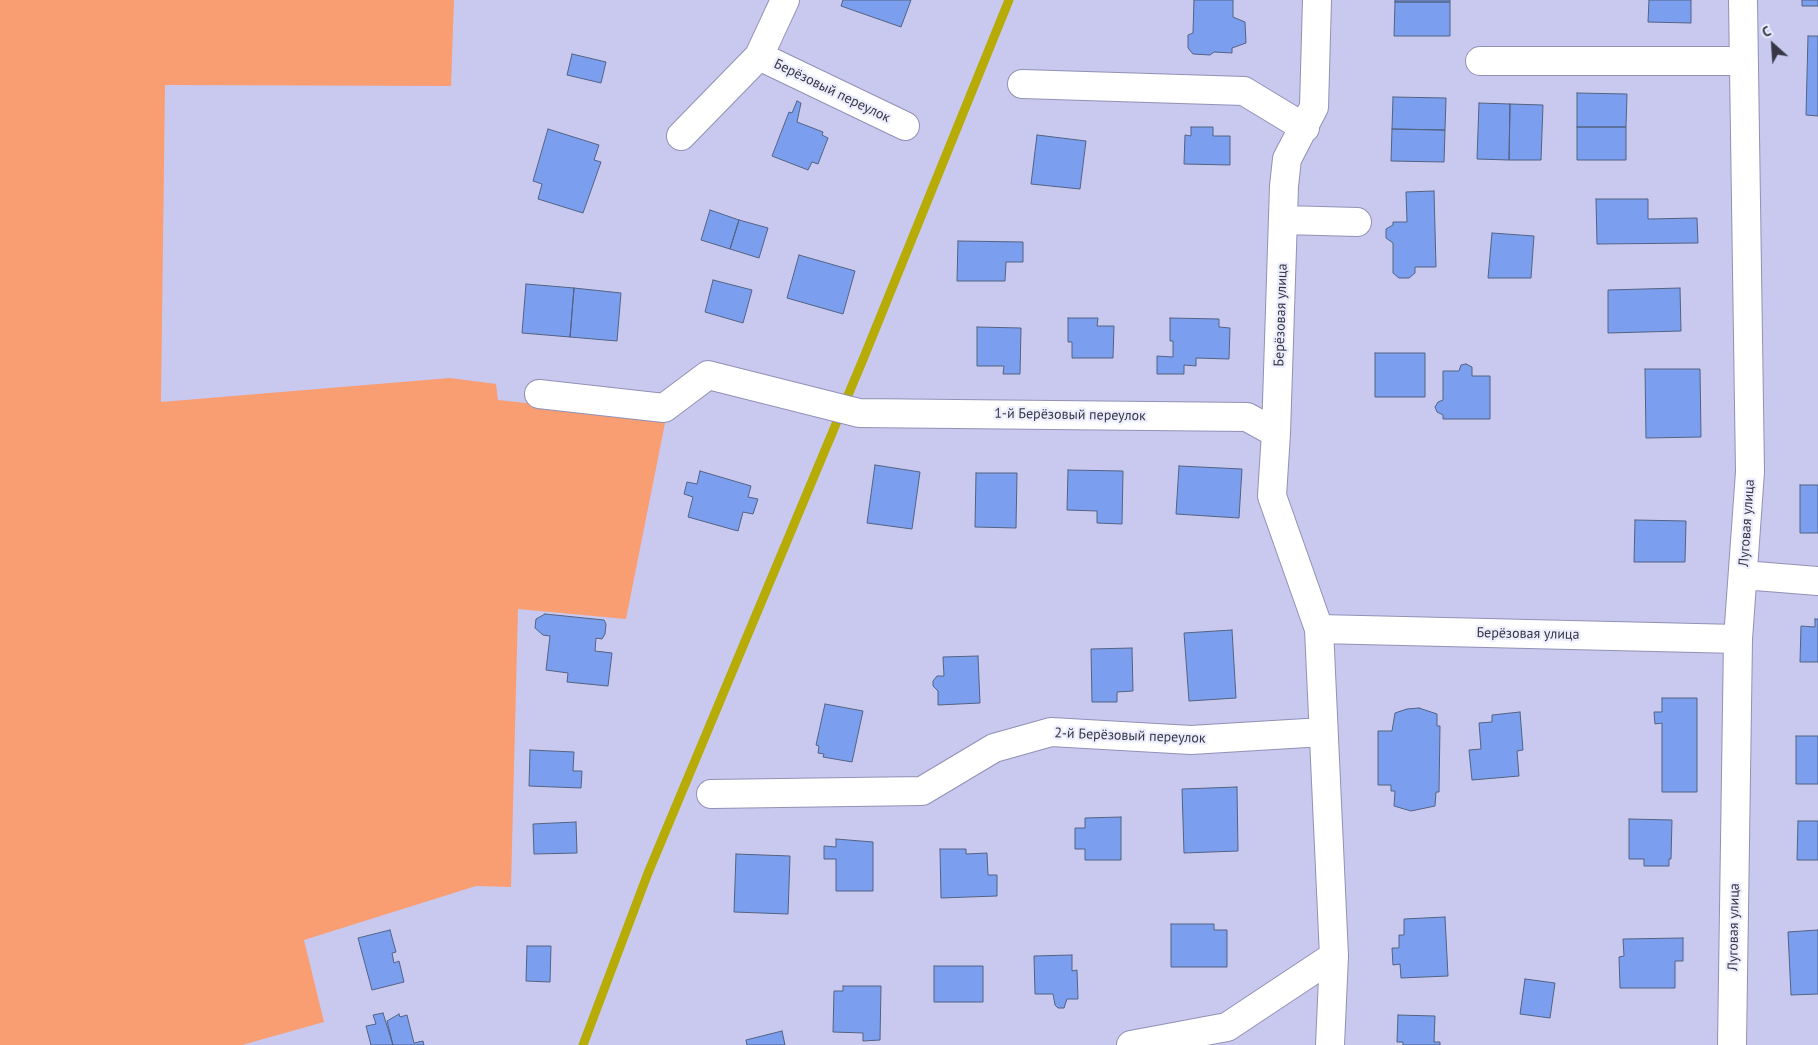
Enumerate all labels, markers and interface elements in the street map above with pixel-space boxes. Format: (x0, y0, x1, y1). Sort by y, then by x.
north arrow (1748, 20, 1798, 70)
text: С (1759, 22, 1774, 41)
street label: Берёзовый переулок (771, 56, 893, 126)
street label: Берёзовая улица (1271, 263, 1291, 367)
street label: 1-й Берёзовый переулок (994, 405, 1146, 425)
street label: Луговая улица (1736, 479, 1758, 567)
street label: Берёзовая улица (1476, 625, 1580, 643)
street label: 2-й Берёзовый переулок (1054, 725, 1206, 747)
street label: Луговая улица (1725, 883, 1743, 971)

